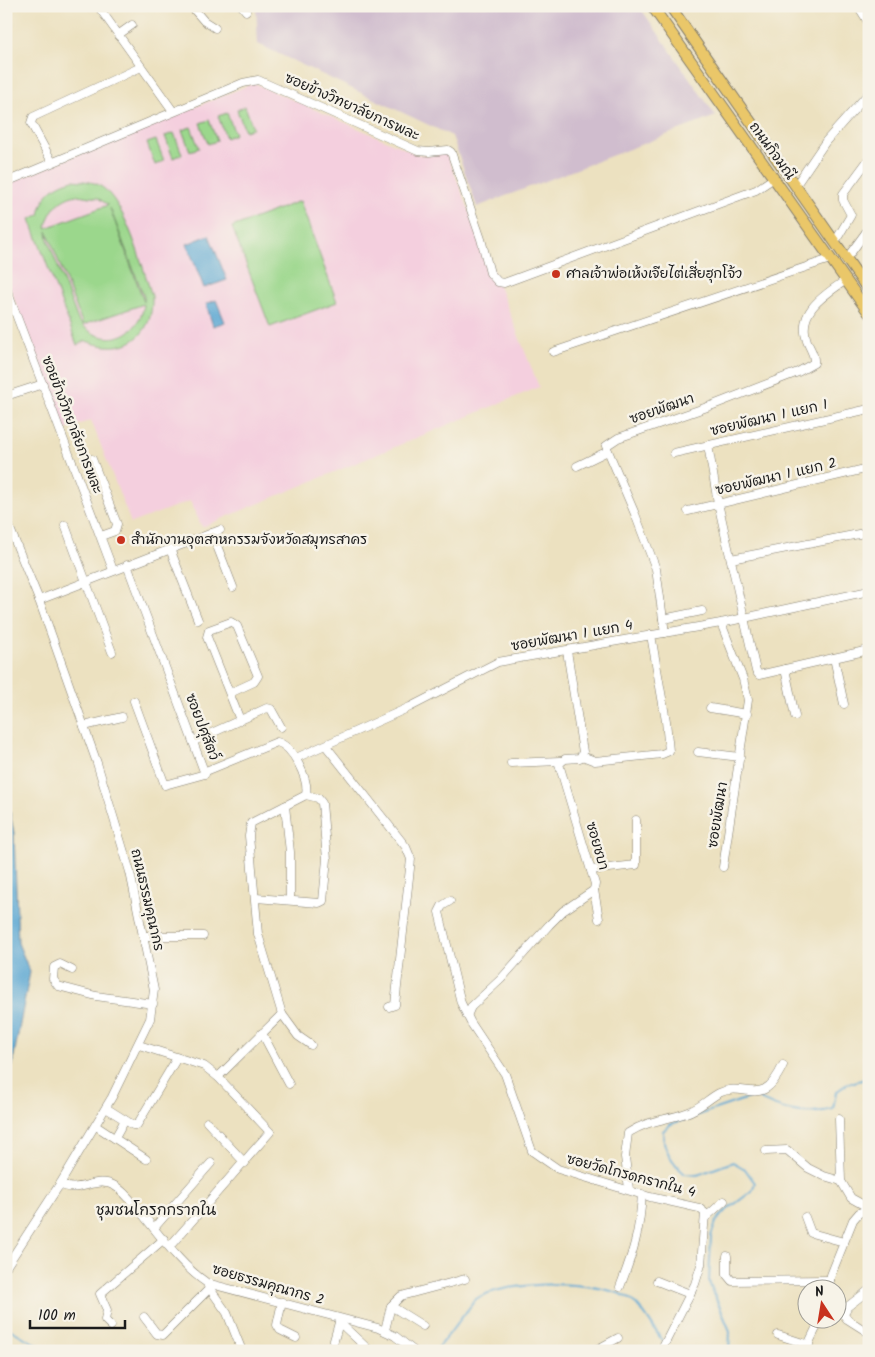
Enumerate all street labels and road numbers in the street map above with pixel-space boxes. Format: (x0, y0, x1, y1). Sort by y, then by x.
street label: ซอยข้างวิทยาลัยการพละ (281, 67, 423, 147)
street label: ถนนกิจมณี (743, 117, 801, 185)
street label: ซอยข้างวิทยาลัยการพละ (36, 353, 109, 497)
street label: ซอยพัฒนา (627, 388, 697, 430)
street label: ซอยพัฒนา 1 แยก 1 (708, 394, 830, 442)
street label: ซอยพัฒนา 1 แยก 2 (713, 452, 839, 502)
street label: ซอยพัฒนา 1 แยก 4 (509, 614, 635, 658)
street label: ซอยปศุสัตว์ (179, 690, 225, 764)
street label: ซอยพัฒนา (702, 780, 734, 850)
street label: ซอยชบา (580, 819, 614, 873)
street label: ถนนธรรมคุณากร (125, 847, 169, 953)
street label: ซอยวัดโกรดกรากใน 4 (564, 1148, 698, 1204)
street label: ซอยธรรมคุณากร 2 (209, 1258, 327, 1312)

